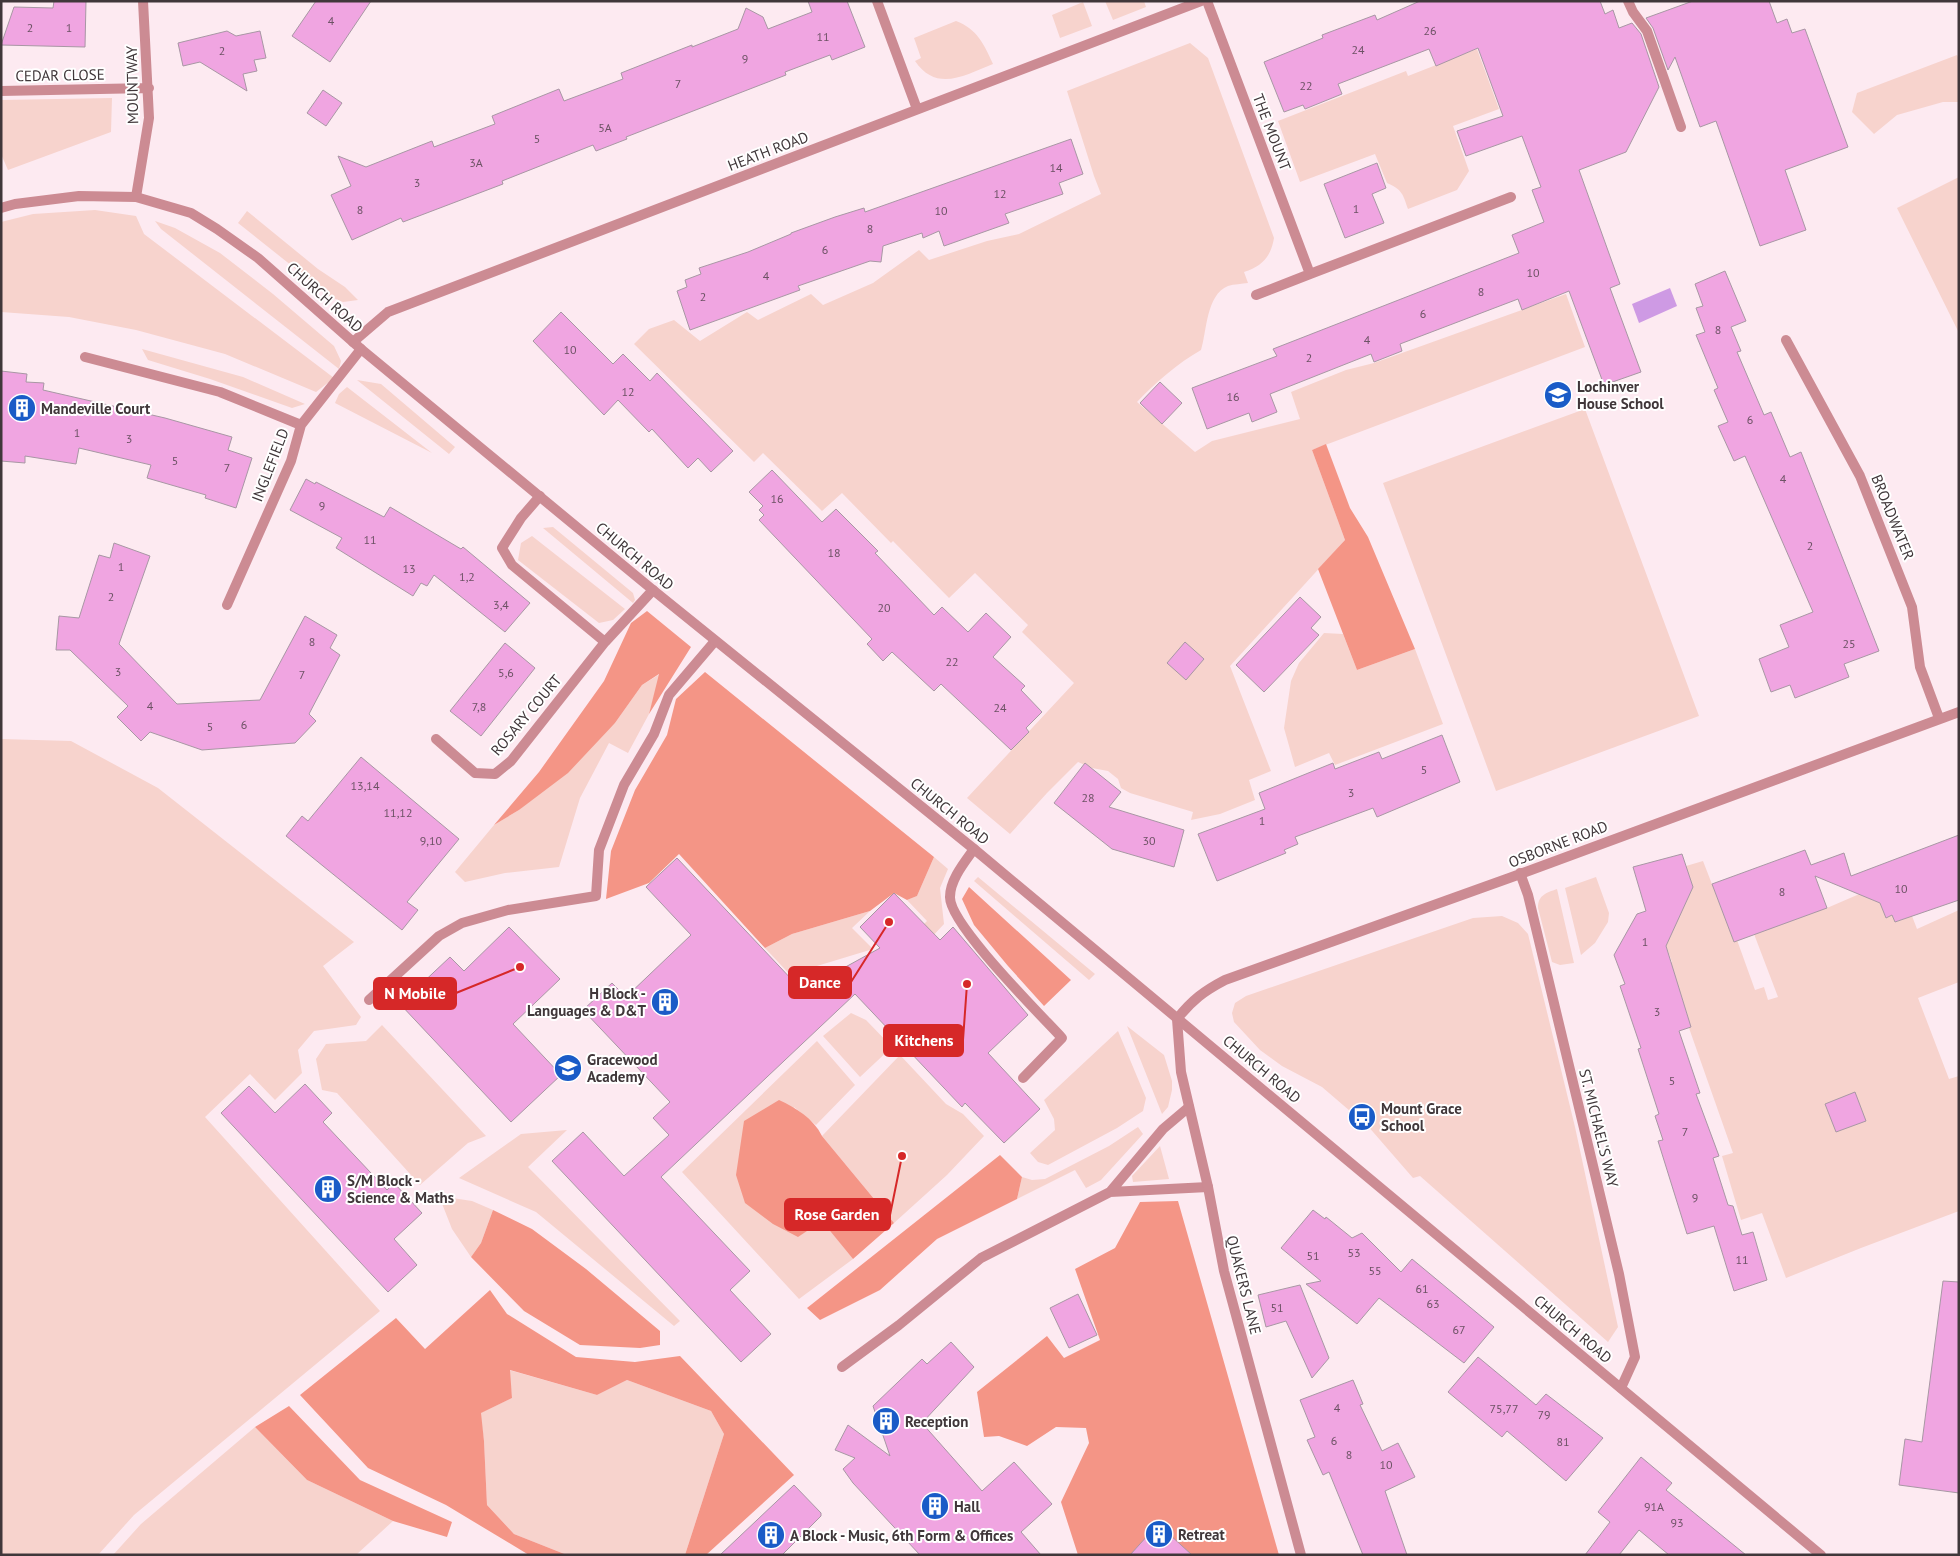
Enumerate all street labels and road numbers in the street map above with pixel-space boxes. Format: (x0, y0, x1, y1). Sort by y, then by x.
street label: MOUNTWAY (122, 45, 142, 124)
street label: CEDAR CLOSE (15, 65, 105, 85)
street label: THE MOUNT (1249, 91, 1296, 174)
street label: HEATH ROAD (725, 127, 811, 175)
street label: CHURCH ROAD (283, 258, 367, 336)
street label: INGLEFIELD (247, 426, 293, 504)
street label: BROADWATER (1867, 472, 1919, 562)
street label: CHURCH ROAD (592, 518, 678, 594)
street label: ROSARY COURT (487, 670, 566, 759)
street label: CHURCH ROAD (907, 773, 993, 849)
street label: OSBORNE ROAD (1506, 816, 1610, 872)
street label: CHURCH ROAD (1219, 1031, 1305, 1107)
street label: ST. MICHAEL'S WAY (1575, 1067, 1623, 1190)
street label: QUAKERS LANE (1222, 1233, 1266, 1337)
street label: CHURCH ROAD (1530, 1291, 1616, 1367)

